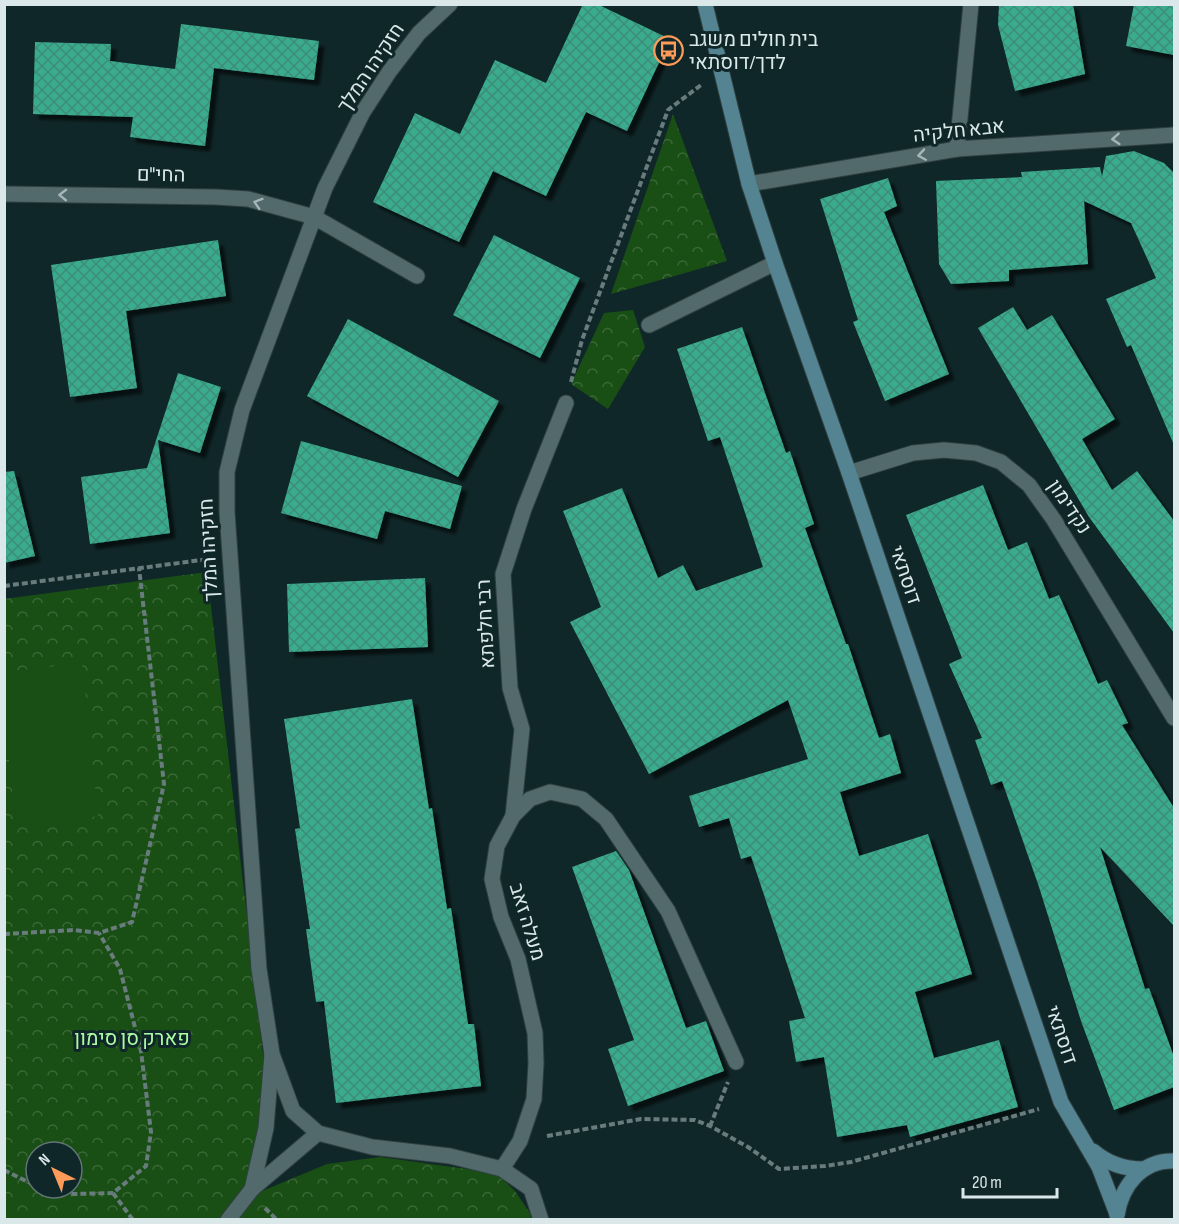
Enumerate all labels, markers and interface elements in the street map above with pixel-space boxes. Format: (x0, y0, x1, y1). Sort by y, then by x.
street label: חזקיהו המלך (332, 19, 410, 117)
place label: בית חולים משגב לדך/דוסתאי (689, 28, 819, 75)
bus stop icon: בית חולים משגב לדך/דוסתאי (652, 35, 684, 67)
street label: אבא חלקיה (912, 114, 1006, 148)
one-way arrow (1112, 132, 1121, 145)
one-way arrow (917, 148, 927, 161)
street label: החי"ם (137, 163, 185, 187)
one-way arrow (59, 189, 68, 201)
one-way arrow (253, 197, 264, 210)
street label: נקדימון (1042, 475, 1096, 539)
street label: חזקיהו המלך (194, 498, 224, 602)
street label: דוסתאי (884, 543, 926, 607)
street label: רבי חלפתא (472, 579, 500, 669)
street label: מעלה זאב (504, 880, 550, 964)
street label: דוסתאי (1040, 1003, 1082, 1067)
park label: פארק סן סימון (74, 1027, 190, 1051)
north arrow (24, 1140, 84, 1200)
text: N (35, 1150, 54, 1170)
scale bar (963, 1161, 1058, 1199)
text: 20 m (972, 1172, 1002, 1193)

